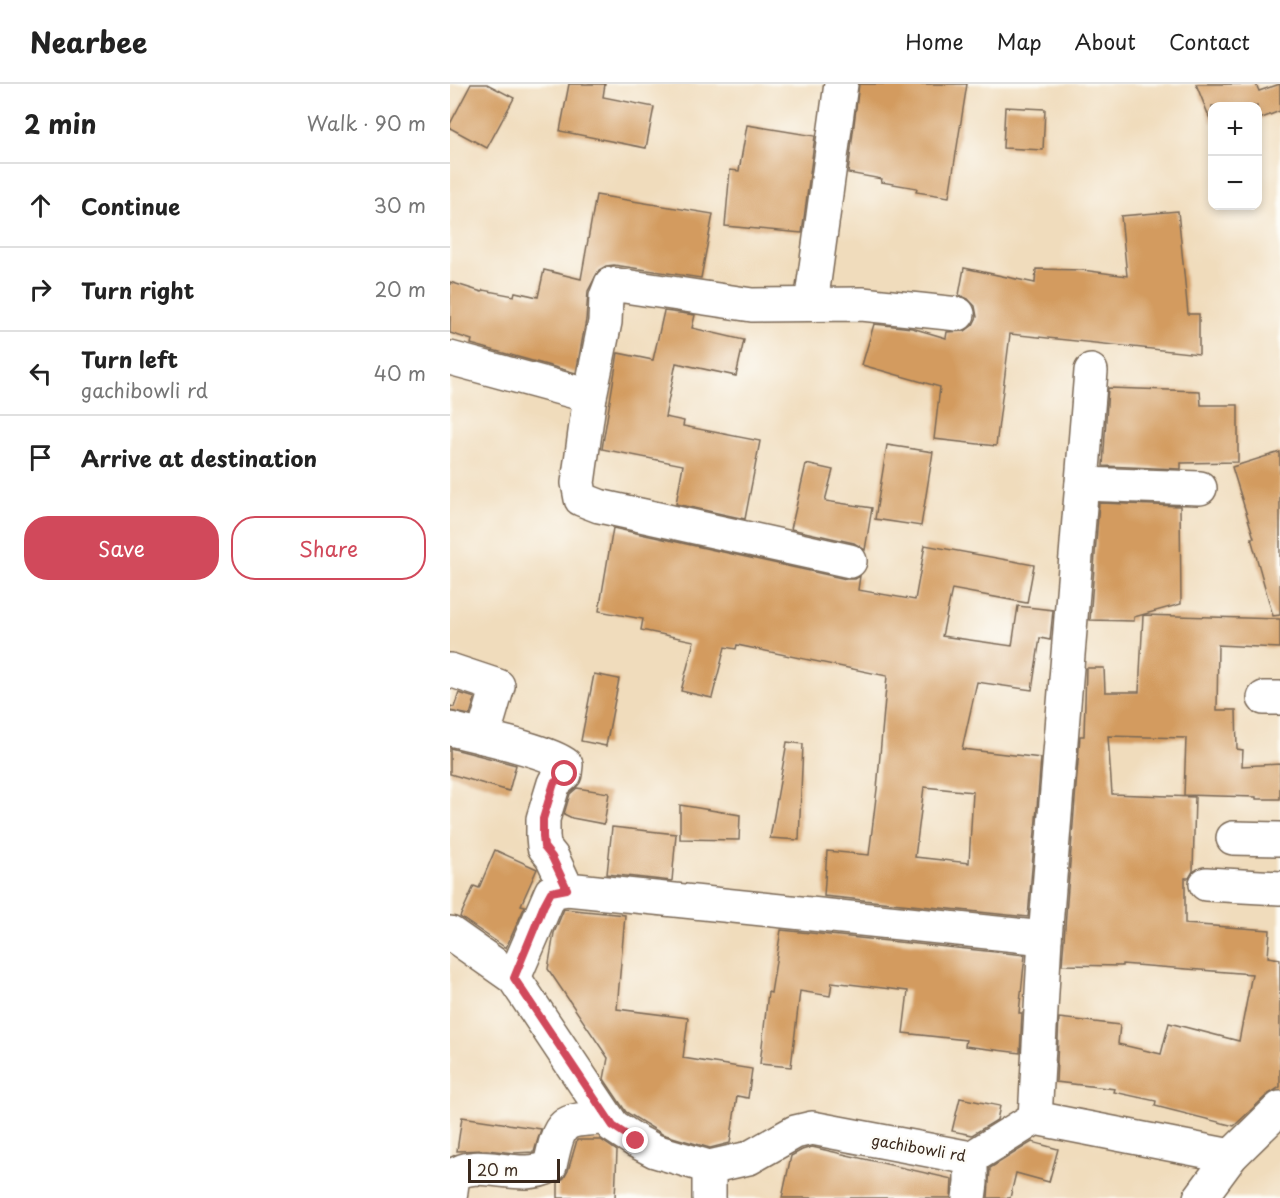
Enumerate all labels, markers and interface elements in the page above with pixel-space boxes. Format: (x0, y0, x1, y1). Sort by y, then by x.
text: Nearbee (30, 20, 147, 63)
text: Home (905, 25, 964, 57)
text: Map (997, 25, 1042, 57)
text: About (1075, 25, 1136, 57)
text: Contact (1169, 25, 1250, 57)
map controls (1208, 102, 1262, 210)
button: + (1208, 102, 1262, 156)
text: 2 min (24, 104, 97, 143)
text: Walk · 90 m (307, 108, 426, 138)
button: − (1208, 156, 1262, 210)
icon: ahead (24, 189, 57, 222)
text: Continue (81, 189, 180, 222)
text: 30 m (373, 190, 426, 220)
icon: right (24, 273, 57, 306)
text: Turn right (81, 273, 194, 306)
text: 20 m (374, 274, 426, 304)
text: Turn left (81, 342, 178, 375)
icon: left (24, 357, 57, 390)
text: 40 m (374, 358, 426, 388)
text: gachibowli rd (81, 375, 208, 405)
icon: arrive (24, 441, 57, 474)
text: Arrive at destination (81, 441, 317, 474)
button: Save (24, 516, 219, 580)
button: Share (231, 516, 426, 580)
route start (551, 760, 577, 786)
route end (622, 1127, 648, 1153)
street label: gachibowli rd (870, 1127, 968, 1167)
scale bar (468, 1156, 560, 1184)
text: 20 m (477, 1157, 518, 1181)

